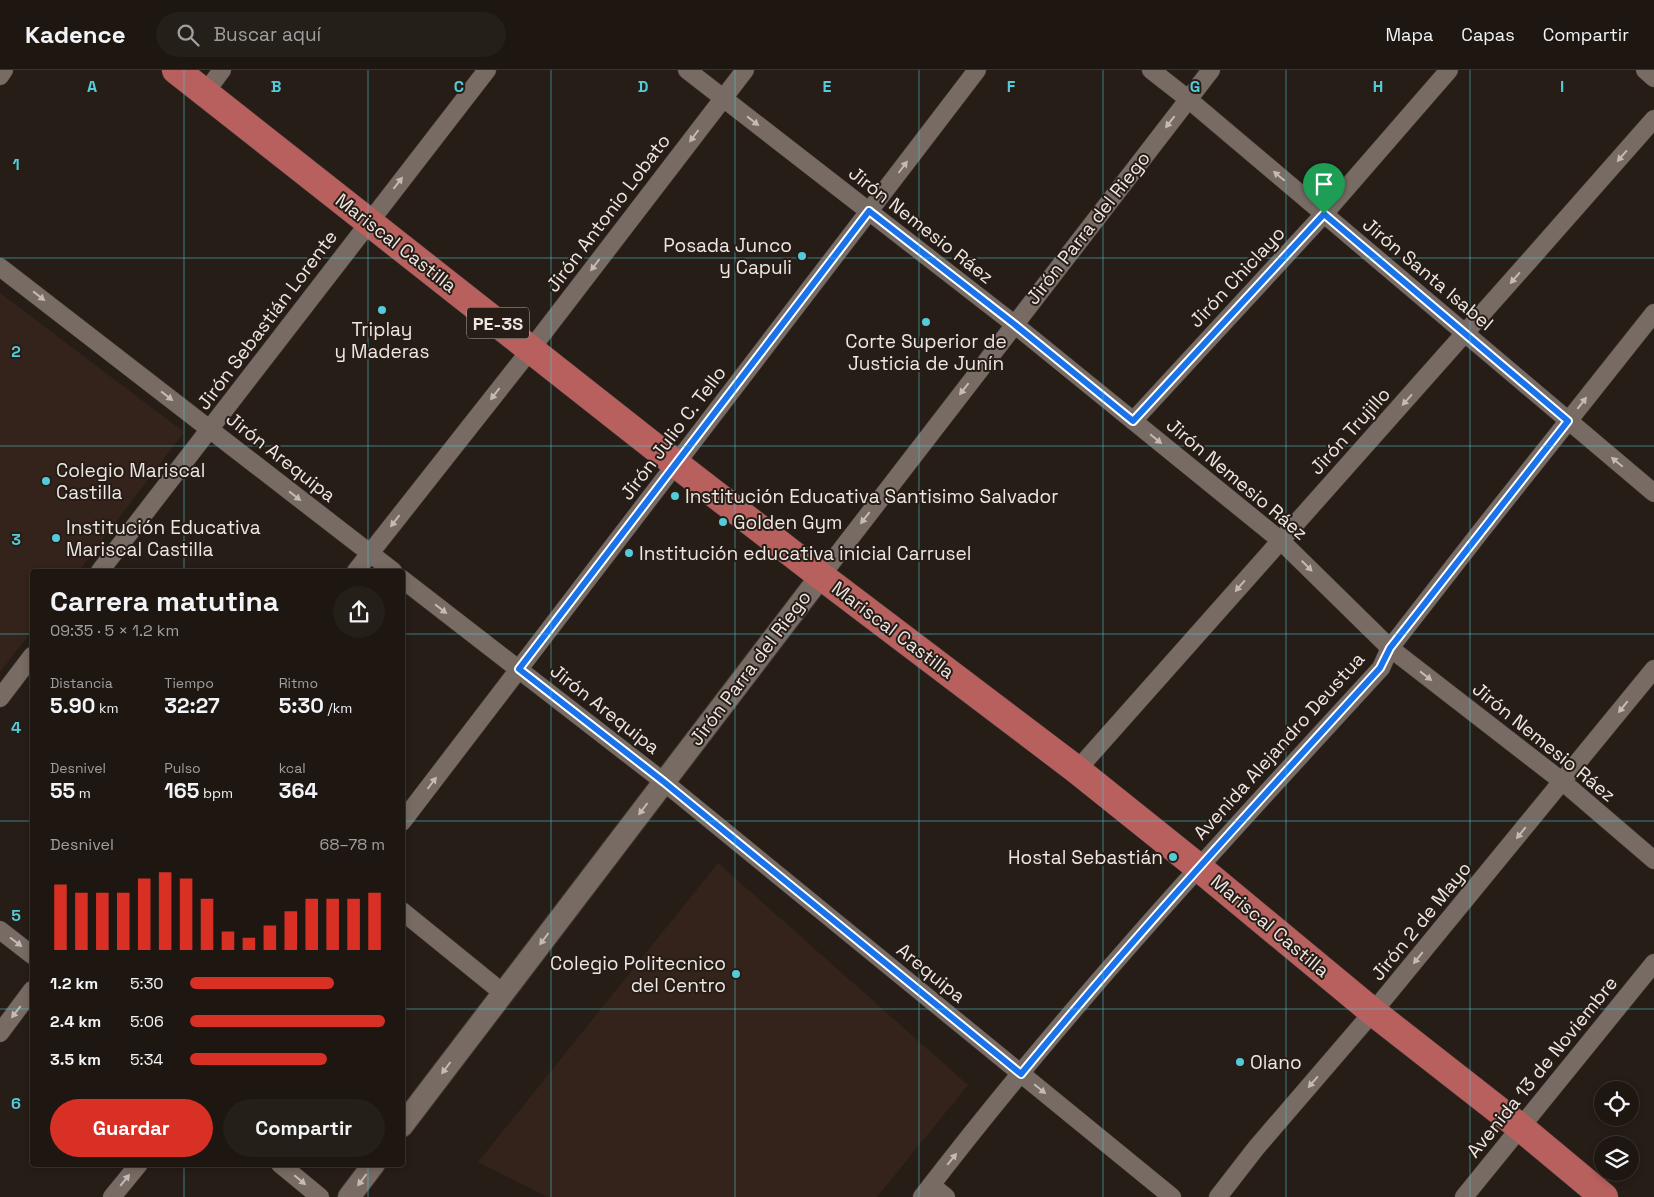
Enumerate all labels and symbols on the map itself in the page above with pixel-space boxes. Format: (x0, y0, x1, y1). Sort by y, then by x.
text: A (87, 76, 97, 97)
text: B (271, 76, 281, 97)
text: C (454, 76, 464, 97)
text: D (638, 76, 648, 97)
text: E (823, 76, 832, 97)
text: F (1007, 76, 1016, 97)
text: G (1190, 76, 1200, 97)
text: H (1373, 76, 1383, 97)
text: I (1560, 76, 1564, 97)
one-way arrow (1165, 115, 1175, 129)
one-way arrow (746, 116, 759, 127)
street label: Jirón Antonio Lobato (540, 129, 676, 297)
one-way arrow (688, 129, 699, 142)
street label: Jirón Parra del Riego (1020, 146, 1156, 310)
one-way arrow (1617, 150, 1628, 162)
text: 1 (12, 154, 20, 175)
street label: Jirón Nemesio Ráez (843, 161, 999, 289)
one-way arrow (897, 161, 908, 174)
pin (1303, 163, 1345, 214)
one-way arrow (1273, 170, 1286, 181)
one-way arrow (393, 177, 404, 190)
street label: Mariscal Castilla (330, 188, 462, 298)
street label: Jirón Santa Isabel (1357, 212, 1499, 336)
street label: Jirón Chiclayo (1184, 221, 1290, 333)
street label: Jirón Sebastián Lorente (191, 225, 343, 415)
place label: Posada Junco y Capuli (663, 233, 792, 280)
marker: Posada Junco y Capuli (796, 250, 808, 262)
one-way arrow (589, 258, 600, 271)
one-way arrow (1509, 272, 1521, 284)
one-way arrow (32, 291, 45, 302)
marker: Triplay y Maderas (376, 304, 388, 316)
road number: PE-3S (467, 308, 529, 338)
marker: Corte Superior de Justicia de Junín (920, 316, 932, 328)
place label: Triplay y Maderas (335, 317, 429, 364)
place label: Corte Superior de Justicia de Junín (845, 329, 1007, 376)
text: 2 (11, 341, 21, 362)
street label: Jirón Julio C. Tello (614, 361, 732, 505)
one-way arrow (958, 382, 969, 395)
street label: Jirón Trujillo (1304, 382, 1396, 480)
one-way arrow (490, 387, 501, 400)
one-way arrow (160, 391, 174, 401)
one-way arrow (1401, 393, 1413, 405)
one-way arrow (1577, 397, 1588, 410)
street label: Jirón Arequipa (221, 406, 341, 508)
street label: Jirón Nemesio Ráez (1161, 412, 1313, 546)
one-way arrow (1149, 433, 1162, 444)
one-way arrow (1610, 456, 1623, 467)
place label: Colegio Mariscal Castilla (56, 458, 205, 505)
marker: Colegio Mariscal Castilla (40, 475, 52, 487)
place label: Institución Educativa Santisimo Salvador (685, 484, 1058, 509)
one-way arrow (288, 490, 301, 501)
marker: Institución Educativa Santisimo Salvador (669, 490, 681, 502)
place label: Golden Gym (733, 510, 842, 535)
one-way arrow (859, 511, 870, 524)
place label: Institución Educativa Mariscal Castilla (66, 515, 261, 562)
one-way arrow (389, 515, 400, 528)
marker: Golden Gym (717, 516, 729, 528)
text: 3 (11, 529, 21, 550)
marker: Institución Educativa Mariscal Castilla (50, 532, 62, 544)
place label: Institución educativa inicial Carrusel (639, 541, 972, 566)
marker: Institución educativa inicial Carrusel (623, 547, 635, 559)
one-way arrow (1301, 560, 1313, 572)
street label: Mariscal Castilla (827, 576, 959, 684)
one-way arrow (1234, 579, 1246, 591)
street label: Jirón Parra del Riego (683, 585, 817, 751)
one-way arrow (434, 603, 447, 614)
street label: Avenida Alejandro Deustua (1188, 647, 1370, 845)
street label: Jirón Arequipa (545, 658, 665, 760)
one-way arrow (1419, 670, 1432, 681)
street label: Jirón Nemesio Ráez (1467, 677, 1621, 807)
one-way arrow (1618, 700, 1629, 713)
text: 4 (11, 717, 21, 738)
one-way arrow (427, 776, 437, 790)
one-way arrow (637, 802, 648, 815)
one-way arrow (1515, 826, 1526, 839)
place label: Hostal Sebastián (1008, 845, 1163, 870)
marker: Hostal Sebastián (1167, 851, 1179, 863)
street label: Jirón 2 de Mayo (1365, 856, 1477, 986)
street label: Mariscal Castilla (1205, 869, 1335, 983)
text: 5 (11, 905, 21, 926)
one-way arrow (539, 932, 549, 946)
one-way arrow (9, 937, 22, 948)
street label: Arequipa (891, 938, 971, 1008)
place label: Colegio Politecnico del Centro (550, 951, 726, 998)
one-way arrow (1412, 951, 1423, 964)
marker: Colegio Politecnico del Centro (730, 968, 742, 980)
street label: Avenida 13 de Noviembre (1461, 971, 1623, 1163)
one-way arrow (11, 1005, 22, 1018)
place label: Olano (1250, 1050, 1302, 1075)
marker: Olano (1234, 1056, 1246, 1068)
one-way arrow (441, 1061, 451, 1075)
one-way arrow (1307, 1076, 1319, 1088)
one-way arrow (1034, 1084, 1047, 1095)
text: 6 (11, 1093, 21, 1114)
one-way arrow (947, 1153, 958, 1166)
one-way arrow (356, 1173, 367, 1186)
one-way arrow (120, 1174, 131, 1187)
one-way arrow (293, 1175, 306, 1186)

